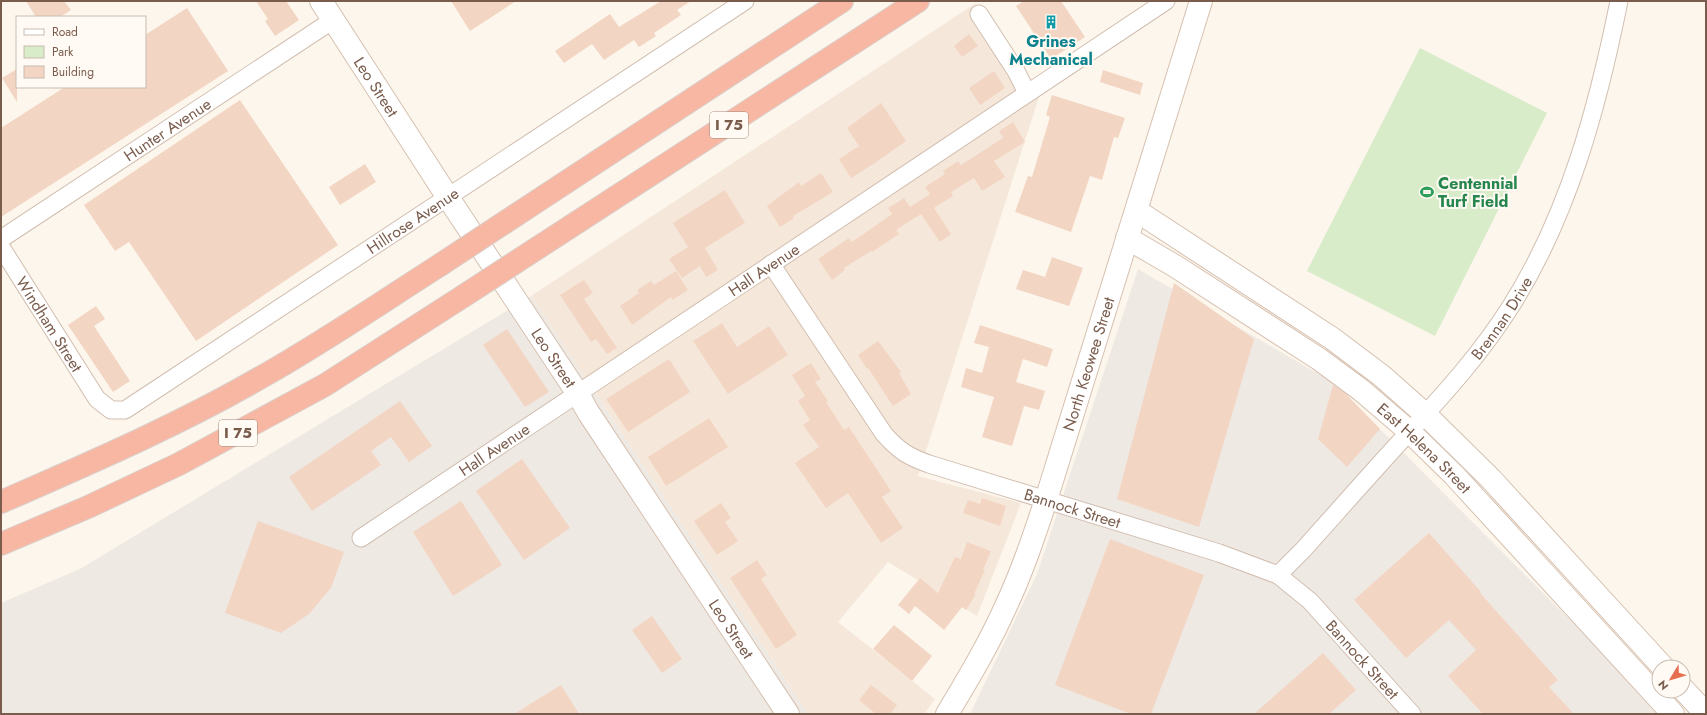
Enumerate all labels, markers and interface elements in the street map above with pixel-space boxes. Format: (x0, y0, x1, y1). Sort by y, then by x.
building icon: Grines Mechanical (1043, 14, 1059, 30)
legend (16, 16, 146, 88)
text: Road (52, 23, 78, 41)
place label: Grines Mechanical (1009, 30, 1093, 71)
text: Park (52, 43, 74, 61)
street label: Leo Street (348, 52, 404, 121)
text: Building (52, 63, 94, 81)
street label: Hunter Avenue (119, 92, 215, 167)
road number: I 75 (710, 112, 748, 138)
place label: Centennial Turf Field (1438, 172, 1518, 213)
street label: Hillrose Avenue (362, 181, 463, 259)
sports icon: Centennial Turf Field (1419, 184, 1435, 200)
street label: Hall Avenue (723, 237, 804, 302)
street label: Windham Street (11, 272, 89, 376)
street label: Brennan Drive (1465, 272, 1538, 365)
street label: North Keowee Street (1057, 294, 1120, 434)
street label: Leo Street (526, 323, 582, 392)
street label: East Helena Street (1372, 397, 1477, 498)
street label: Hall Avenue (454, 417, 534, 481)
road number: I 75 (219, 420, 257, 446)
street label: Bannock Street (1021, 482, 1124, 534)
street label: Leo Street (703, 594, 760, 663)
street label: Bannock Street (1321, 614, 1405, 704)
north arrow (1651, 659, 1691, 699)
text: N (1654, 677, 1672, 694)

